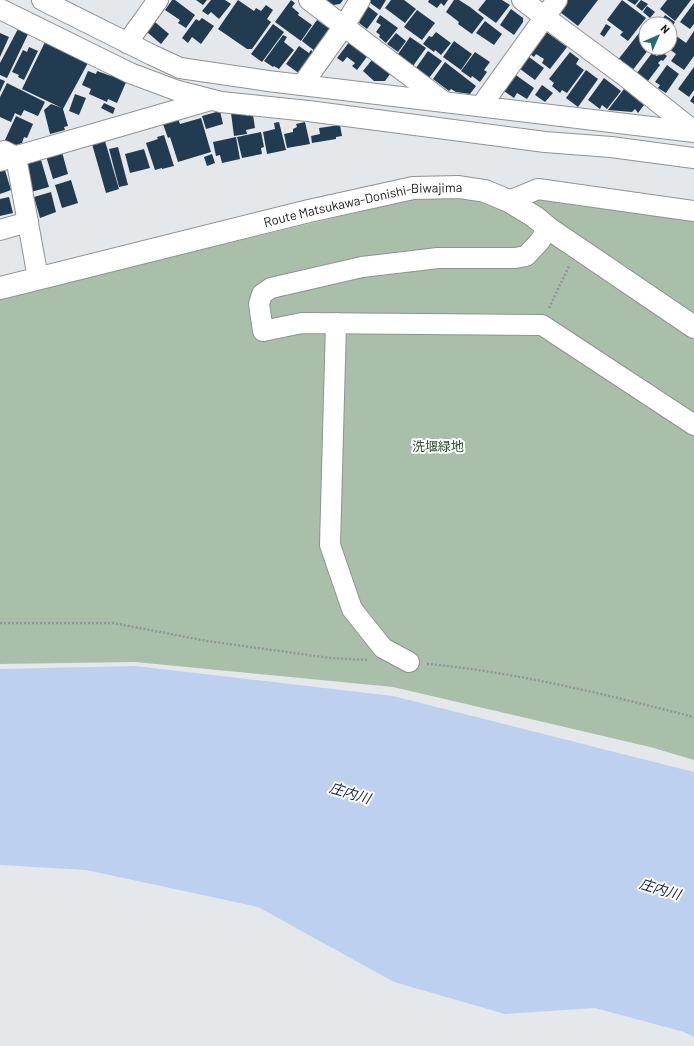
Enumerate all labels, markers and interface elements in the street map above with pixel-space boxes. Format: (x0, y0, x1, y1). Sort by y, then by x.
north arrow (638, 16, 678, 56)
text: N (658, 21, 673, 36)
street label: Route Matsukawa-Donishi-Biwajima (262, 179, 462, 230)
park label: 洗堰緑地 (412, 438, 464, 454)
water label: 庄内川 (328, 778, 375, 807)
water label: 庄内川 (638, 874, 685, 903)

